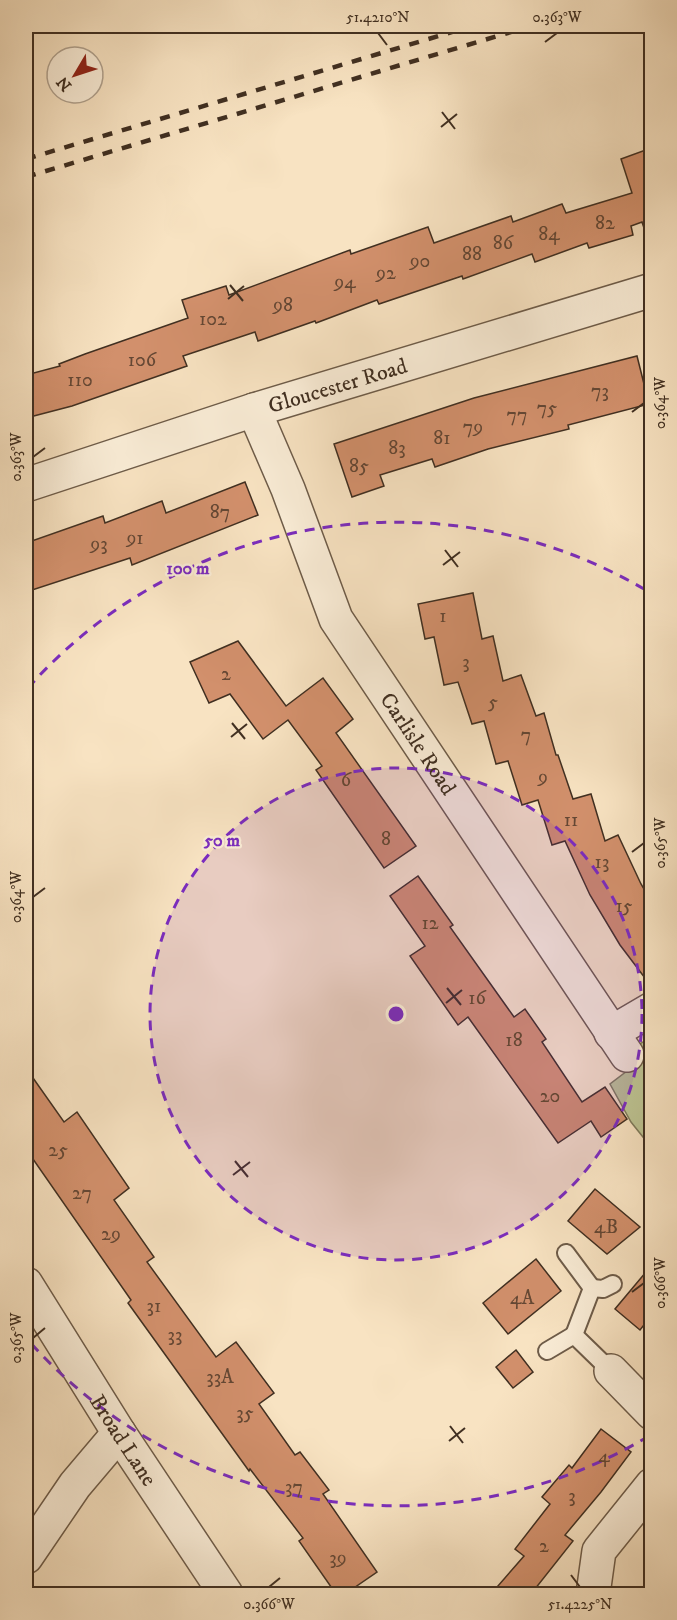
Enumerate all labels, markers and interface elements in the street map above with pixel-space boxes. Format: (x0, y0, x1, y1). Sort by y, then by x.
text: 51.4210°N (346, 8, 410, 27)
text: 0.363°W (532, 8, 582, 27)
north arrow (45, 45, 105, 105)
text: N (52, 72, 76, 95)
house number: 82 (595, 211, 615, 236)
house number: 84 (538, 222, 560, 247)
house number: 86 (493, 231, 514, 256)
house number: 88 (462, 242, 482, 267)
house number: 90 (409, 249, 430, 274)
house number: 92 (375, 261, 396, 286)
house number: 94 (333, 270, 356, 295)
house number: 98 (272, 293, 293, 318)
house number: 102 (199, 307, 227, 332)
house number: 106 (128, 348, 157, 373)
street label: Gloucester Road (265, 353, 410, 420)
house number: 110 (67, 368, 93, 393)
text: 0.364°W (651, 377, 670, 429)
house number: 73 (591, 379, 609, 404)
house number: 75 (537, 396, 557, 421)
house number: 77 (506, 403, 528, 428)
house number: 79 (463, 415, 483, 440)
house number: 81 (433, 426, 451, 451)
text: 0.363°W (7, 432, 26, 482)
house number: 83 (388, 436, 406, 461)
house number: 85 (349, 454, 369, 479)
house number: 87 (210, 500, 230, 525)
house number: 91 (125, 526, 144, 551)
house number: 93 (89, 532, 108, 557)
text: 100 m (166, 558, 210, 580)
house number: 1 (439, 604, 447, 629)
house number: 3 (462, 650, 470, 675)
house number: 2 (221, 662, 231, 687)
street label: Carlisle Road (374, 688, 462, 801)
house number: 5 (488, 690, 498, 715)
house number: 7 (521, 723, 531, 748)
house number: 9 (537, 765, 548, 790)
house number: 6 (341, 768, 352, 793)
house number: 11 (564, 808, 578, 833)
text: 0.365°W (651, 817, 670, 869)
house number: 8 (381, 827, 391, 852)
text: 50 m (203, 830, 240, 852)
house number: 13 (595, 850, 609, 875)
text: 0.364°W (7, 871, 26, 923)
house number: 15 (615, 894, 633, 919)
house number: 12 (421, 911, 439, 936)
house number: 16 (468, 986, 486, 1011)
centre of rings (386, 1004, 406, 1024)
house number: 18 (505, 1028, 523, 1053)
house number: 20 (540, 1084, 560, 1109)
house number: 25 (48, 1138, 68, 1163)
house number: 27 (72, 1181, 92, 1206)
house number: 4B (594, 1215, 618, 1240)
house number: 29 (101, 1222, 121, 1247)
text: 0.366°W (651, 1257, 670, 1309)
house number: 4A (510, 1286, 534, 1311)
house number: 31 (147, 1294, 161, 1319)
text: 0.365°W (7, 1312, 26, 1364)
house number: 33 (168, 1323, 182, 1348)
house number: 33A (206, 1365, 234, 1390)
street label: Broad Lane (83, 1390, 162, 1491)
house number: 35 (236, 1401, 254, 1426)
house number: 4 (598, 1444, 610, 1469)
house number: 37 (285, 1475, 303, 1500)
house number: 3 (568, 1484, 576, 1509)
house number: 2 (539, 1534, 549, 1559)
house number: 39 (329, 1546, 347, 1571)
text: 0.366°W (243, 1595, 295, 1614)
text: 51.4225°N (548, 1595, 612, 1614)

